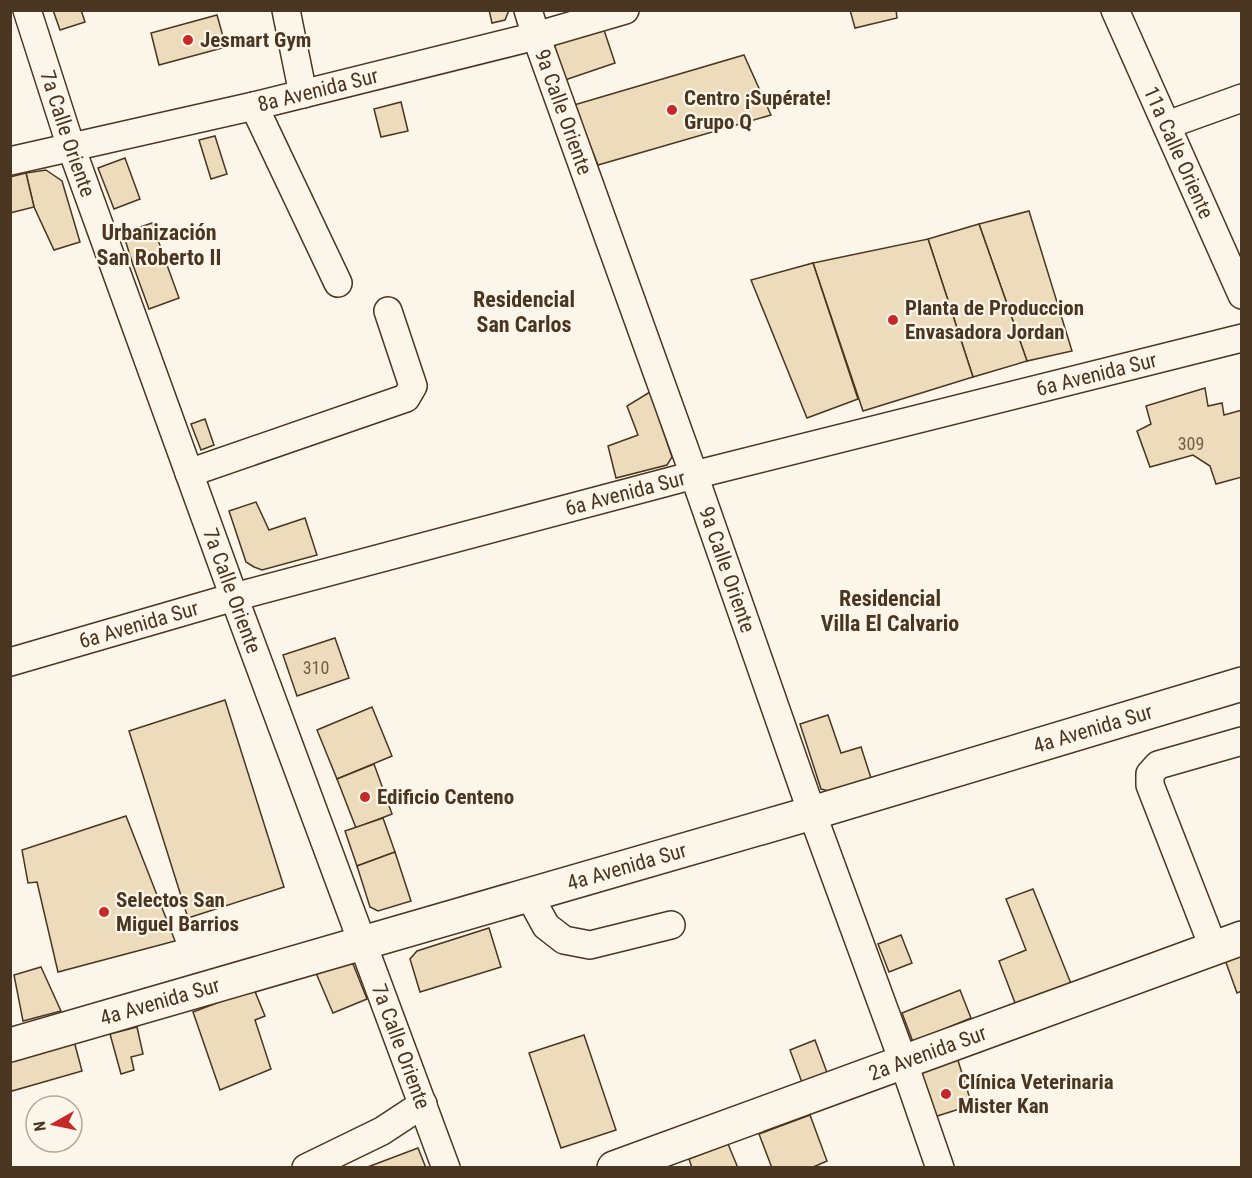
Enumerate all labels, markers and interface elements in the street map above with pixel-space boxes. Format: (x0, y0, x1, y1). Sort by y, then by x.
place label: Jesmart Gym (200, 28, 311, 52)
marker: Jesmart Gym (181, 33, 195, 47)
street label: 9a Calle Oriente (530, 46, 597, 178)
street label: 8a Avenida Sur (255, 64, 381, 117)
street label: 7a Calle Oriente (35, 68, 100, 200)
street label: 11a Calle Oriente (1139, 83, 1218, 222)
place label: Centro ¡Supérate! Grupo Q (684, 86, 831, 134)
marker: Centro ¡Supérate! Grupo Q (665, 103, 679, 117)
district label: Urbanización San Roberto II (97, 220, 221, 270)
district label: Residencial San Carlos (473, 287, 575, 337)
place label: Planta de Produccion Envasadora Jordan (905, 296, 1084, 344)
marker: Planta de Produccion Envasadora Jordan (886, 313, 900, 327)
street label: 6a Avenida Sur (1034, 348, 1159, 401)
house number: 309 (1178, 433, 1204, 454)
street label: 6a Avenida Sur (563, 466, 688, 521)
street label: 9a Calle Oriente (694, 504, 760, 636)
street label: 7a Calle Oriente (198, 525, 266, 657)
district label: Residencial Villa El Calvario (821, 586, 959, 636)
street label: 6a Avenida Sur (76, 596, 201, 653)
house number: 310 (303, 657, 329, 678)
street label: 4a Avenida Sur (1030, 700, 1155, 758)
place label: Edificio Centeno (377, 785, 514, 809)
marker: Edificio Centeno (358, 790, 372, 804)
street label: 4a Avenida Sur (564, 838, 689, 895)
place label: Selectos San Miguel Barrios (116, 888, 239, 936)
marker: Selectos San Miguel Barrios (97, 905, 111, 919)
street label: 4a Avenida Sur (97, 973, 222, 1030)
street label: 7a Calle Oriente (367, 981, 435, 1112)
street label: 2a Avenida Sur (866, 1021, 990, 1086)
place label: Clínica Veterinaria Mister Kan (958, 1070, 1114, 1118)
marker: Clínica Veterinaria Mister Kan (939, 1087, 953, 1101)
north arrow (24, 1094, 84, 1154)
text: N (30, 1120, 50, 1133)

